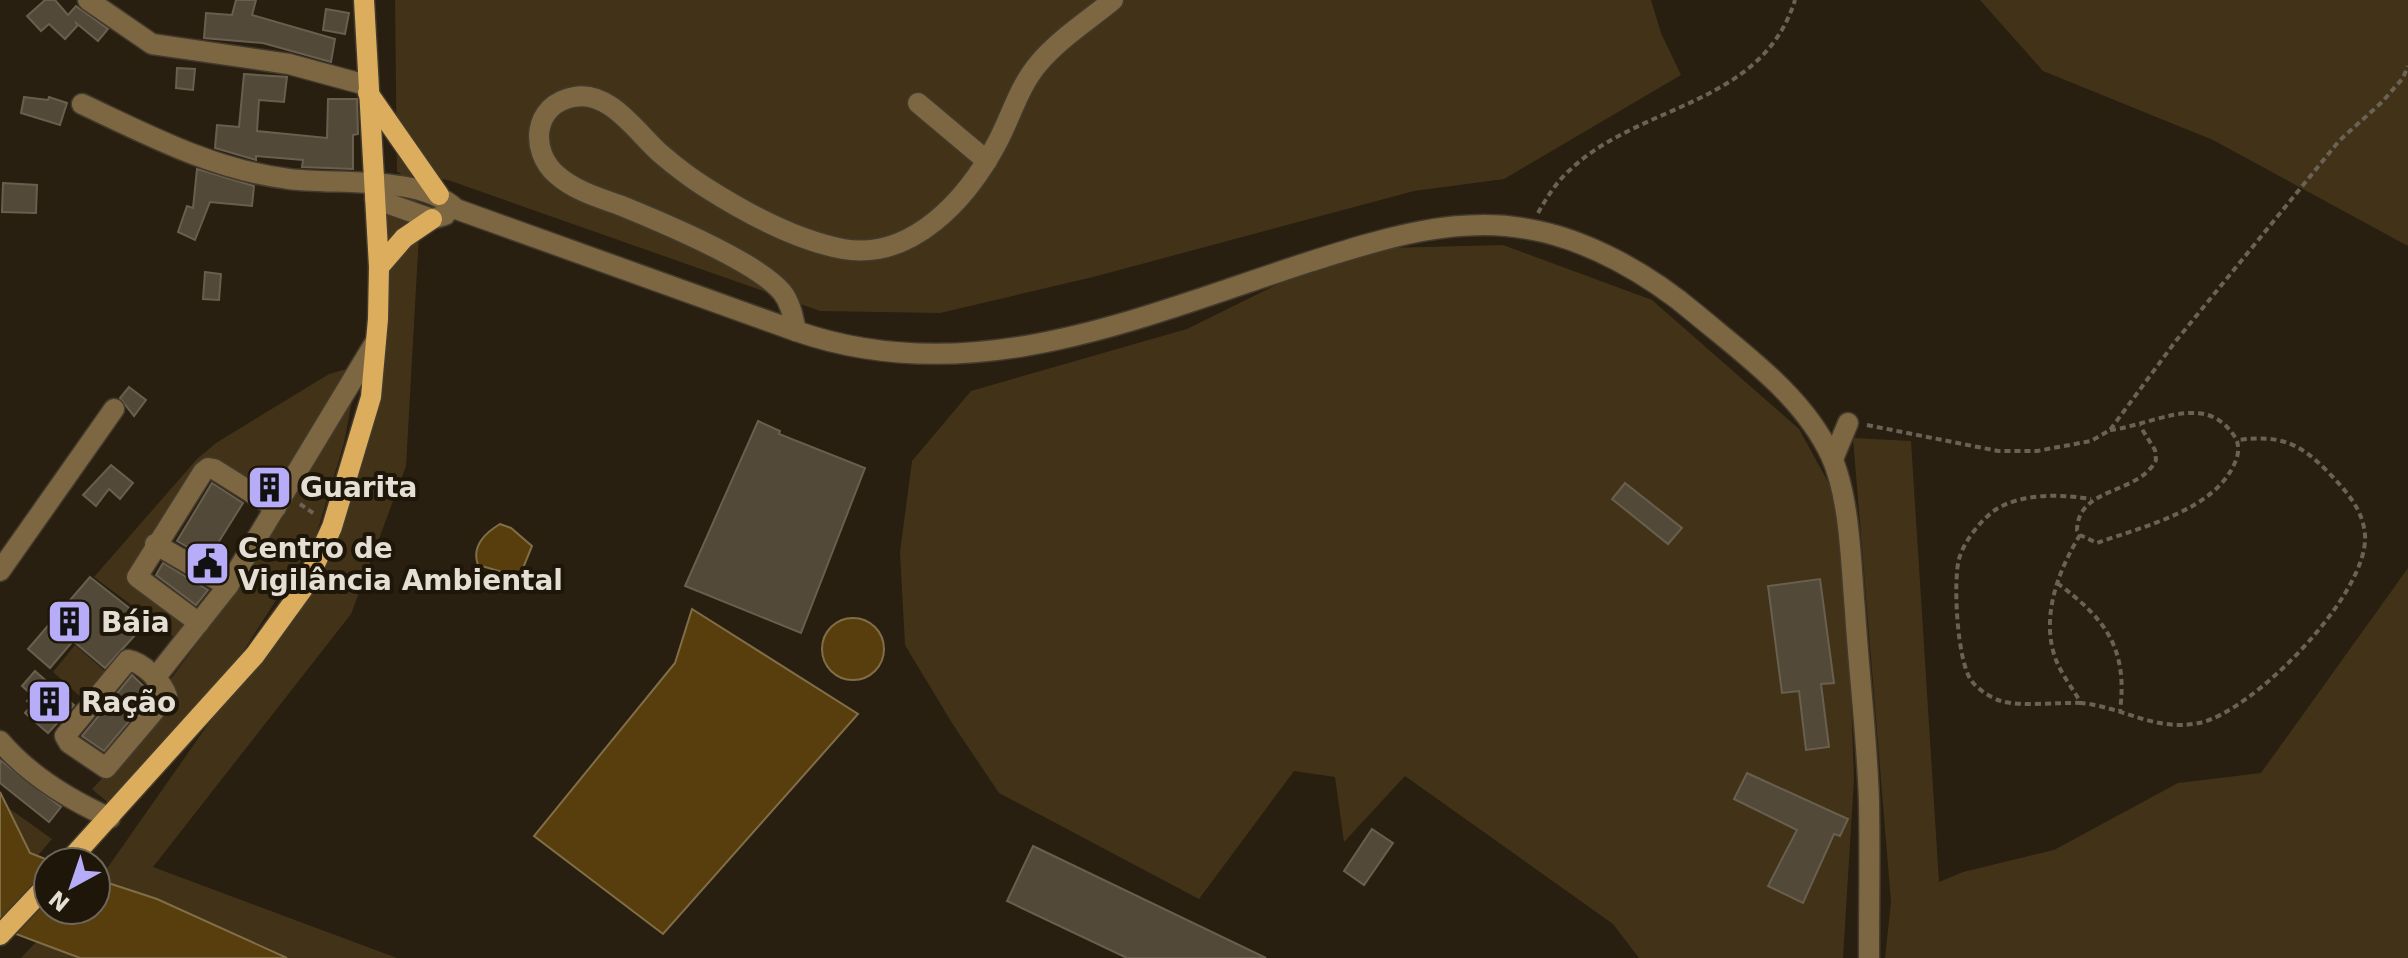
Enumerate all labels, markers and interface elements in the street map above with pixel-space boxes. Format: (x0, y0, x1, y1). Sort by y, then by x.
building icon: Guarita (245, 463, 293, 511)
place label: Guarita (300, 471, 418, 504)
place label: Centro de Vigilância Ambiental (238, 532, 563, 597)
public building icon: Centro de Vigilância Ambiental (183, 540, 231, 588)
building icon: Báia (46, 598, 94, 646)
place label: Báia (101, 606, 170, 639)
building icon: Ração (26, 678, 74, 726)
place label: Ração (81, 686, 176, 719)
north arrow (32, 846, 112, 926)
text: N (44, 885, 75, 916)

